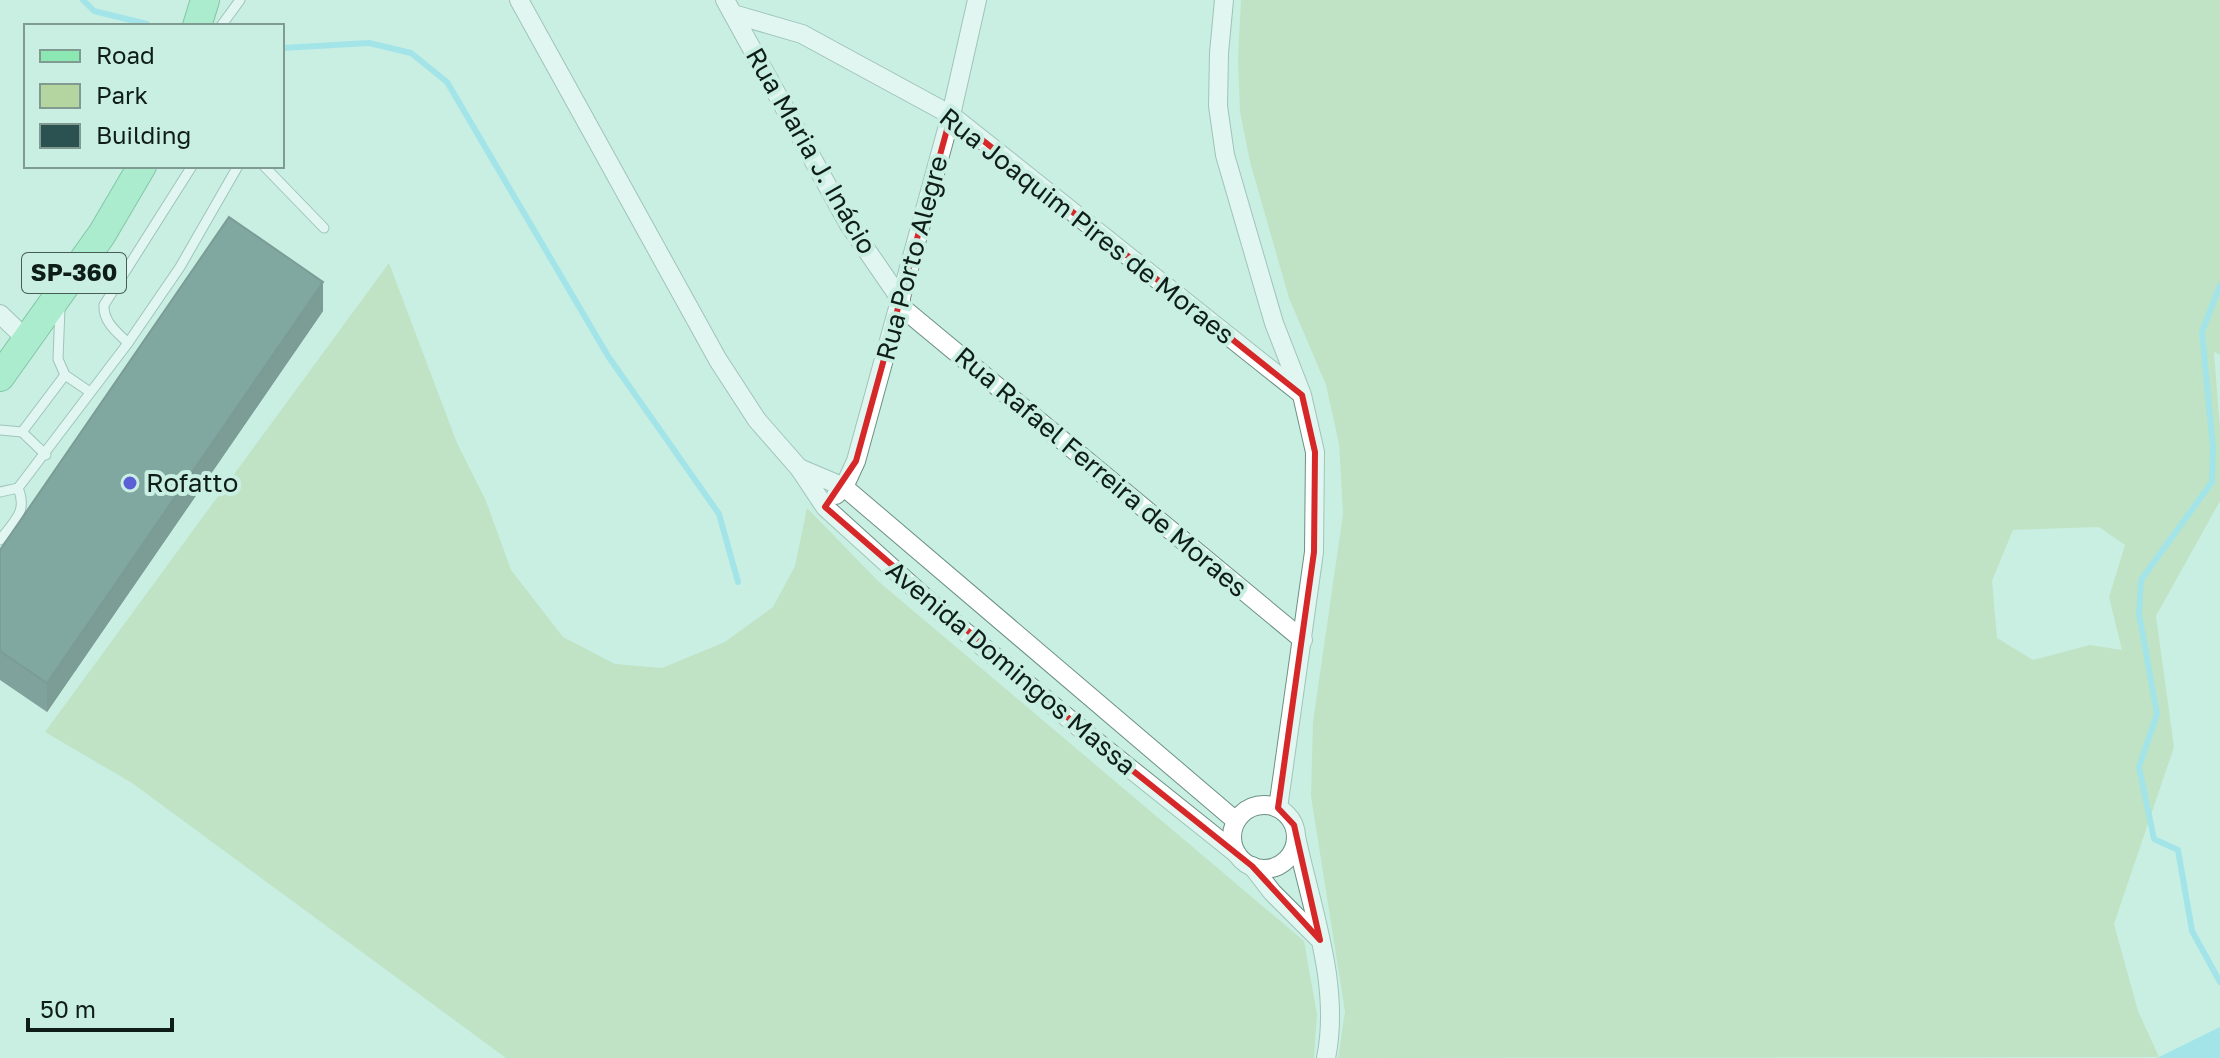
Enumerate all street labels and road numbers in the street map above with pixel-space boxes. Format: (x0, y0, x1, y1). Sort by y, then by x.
street label: Rua Maria J. Inácio (740, 42, 883, 259)
street label: Rua Joaquim Pires de Moraes (934, 101, 1241, 350)
street label: Rua Porto Alegre (869, 152, 954, 364)
road number: SP-360 (22, 253, 126, 293)
street label: Rua Rafael Ferreira de Moraes (949, 340, 1254, 603)
street label: Avenida Domingos Massa (880, 554, 1142, 781)

